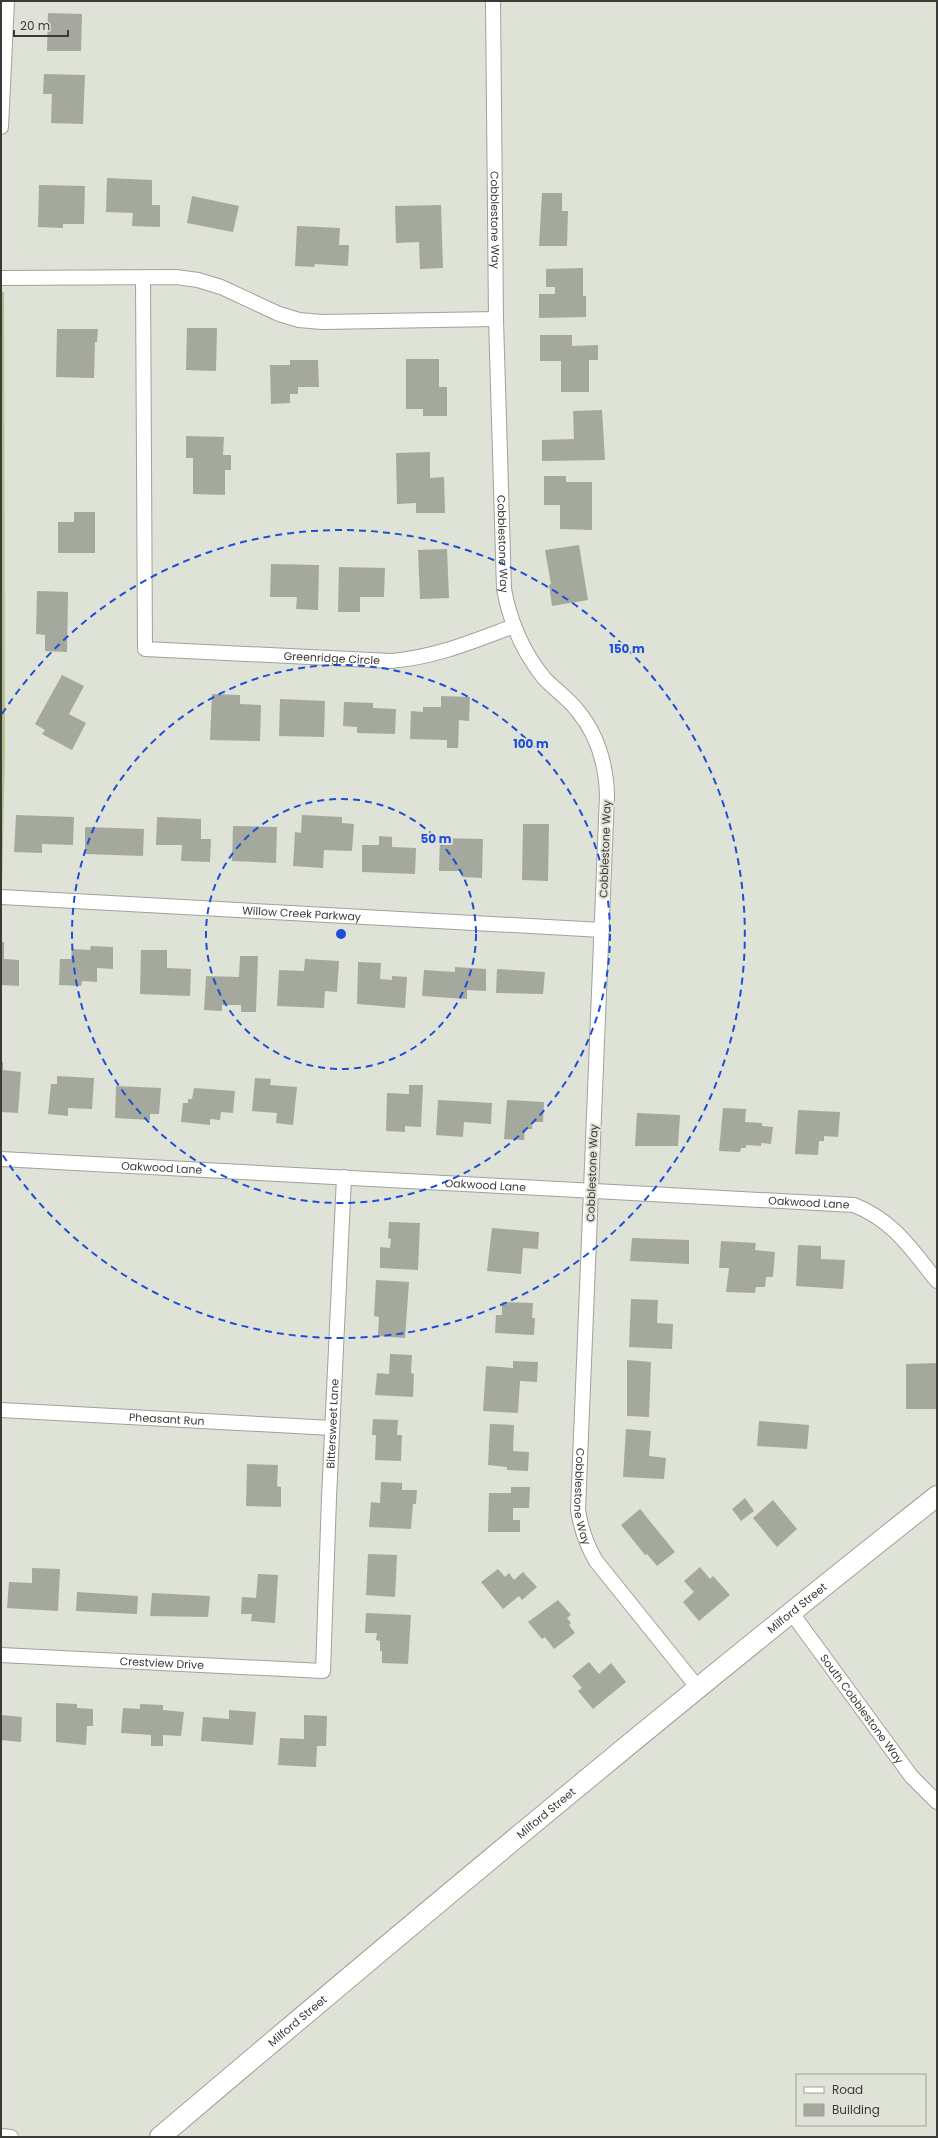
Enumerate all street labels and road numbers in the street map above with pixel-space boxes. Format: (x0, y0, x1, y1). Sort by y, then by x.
street label: Cobblestone Way (487, 171, 504, 270)
street label: Cobblestone Way (493, 495, 513, 595)
street label: Greenridge Circle (283, 648, 380, 668)
street label: Cobblestone Way (595, 799, 615, 898)
street label: Willow Creek Parkway (242, 902, 362, 925)
street label: Cobblestone Way (582, 1123, 602, 1222)
street label: Oakwood Lane (121, 1157, 203, 1178)
street label: Oakwood Lane (444, 1175, 527, 1195)
street label: Oakwood Lane (768, 1192, 850, 1213)
street label: Bittersweet Lane (322, 1378, 343, 1469)
street label: Pheasant Run (129, 1409, 205, 1429)
street label: Cobblestone Way (570, 1448, 595, 1548)
street label: Milford Street (764, 1579, 830, 1637)
street label: South Cobblestone Way (816, 1651, 908, 1768)
street label: Crestview Drive (119, 1653, 205, 1673)
street label: Milford Street (513, 1784, 579, 1842)
street label: Milford Street (265, 1991, 330, 2050)

